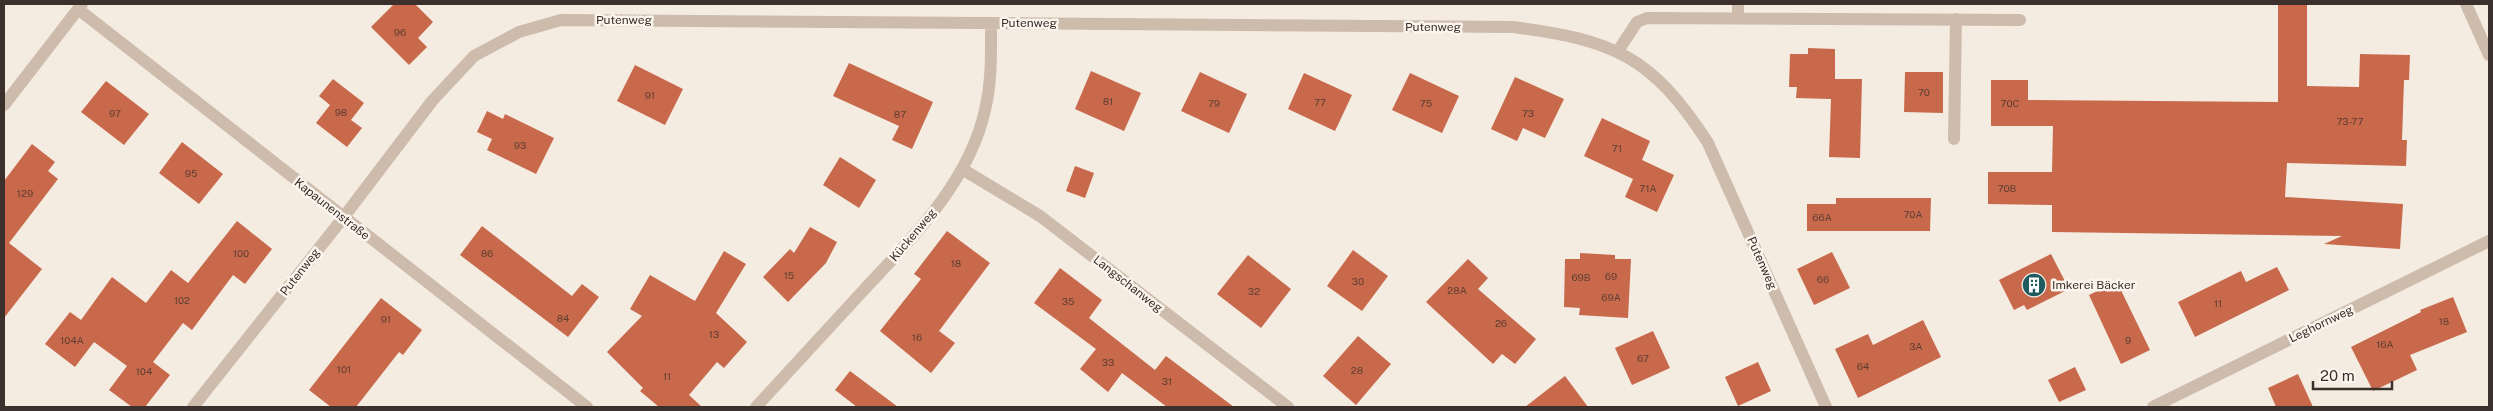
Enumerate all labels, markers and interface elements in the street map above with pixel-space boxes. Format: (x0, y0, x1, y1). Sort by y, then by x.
street label: Putenweg (596, 13, 652, 27)
street label: Putenweg (1001, 16, 1057, 30)
street label: Putenweg (1405, 20, 1461, 34)
house number: 96 (394, 26, 406, 38)
house number: 70 (1918, 86, 1930, 98)
house number: 91 (645, 89, 655, 101)
house number: 81 (1103, 95, 1113, 107)
house number: 77 (1314, 96, 1326, 108)
house number: 79 (1208, 97, 1220, 109)
house number: 75 (1420, 97, 1432, 109)
house number: 70C (2001, 97, 2020, 109)
house number: 98 (335, 106, 347, 118)
house number: 97 (109, 107, 121, 119)
house number: 73 (1522, 107, 1534, 119)
house number: 87 (894, 108, 906, 120)
house number: 73-77 (2337, 115, 2363, 127)
house number: 93 (514, 139, 526, 151)
house number: 71 (1612, 142, 1622, 154)
house number: 95 (185, 167, 197, 179)
street label: Kapaunenstraße (292, 175, 373, 243)
house number: 71A (1639, 182, 1657, 194)
house number: 70B (1998, 182, 2017, 194)
house number: 129 (17, 187, 33, 199)
street label: Kückenweg (887, 206, 939, 264)
house number: 70A (1903, 208, 1923, 220)
house number: 66A (1812, 211, 1832, 223)
street label: Putenweg (1744, 235, 1780, 291)
street label: Putenweg (277, 246, 323, 298)
house number: 100 (233, 247, 249, 259)
house number: 86 (481, 247, 493, 259)
street label: Langschanweg (1091, 253, 1165, 315)
house number: 18 (951, 257, 961, 269)
house number: 15 (784, 269, 794, 281)
house number: 69 (1605, 270, 1617, 282)
house number: 69B (1571, 271, 1591, 283)
building icon: Imkerei Bäcker (2021, 272, 2047, 298)
house number: 66 (1817, 273, 1829, 285)
house number: 30 (1352, 275, 1364, 287)
place label: Imkerei Bäcker (2052, 278, 2136, 292)
house number: 28A (1447, 284, 1467, 296)
house number: 32 (1248, 285, 1260, 297)
house number: 69A (1601, 291, 1621, 303)
house number: 102 (174, 294, 190, 306)
house number: 35 (1062, 295, 1074, 307)
house number: 11 (2214, 297, 2222, 309)
street label: Leghornweg (2287, 302, 2355, 346)
house number: 84 (557, 312, 569, 324)
house number: 91 (381, 313, 391, 325)
house number: 18 (2439, 315, 2449, 327)
house number: 26 (1495, 317, 1507, 329)
house number: 13 (709, 328, 719, 340)
house number: 16 (912, 331, 922, 343)
house number: 104A (60, 334, 84, 346)
house number: 9 (2125, 334, 2131, 346)
house number: 16A (2376, 338, 2394, 350)
house number: 3A (1909, 340, 1923, 352)
house number: 67 (1637, 352, 1649, 364)
house number: 33 (1102, 356, 1114, 368)
scale bar (2313, 358, 2392, 390)
house number: 64 (1857, 360, 1869, 372)
house number: 101 (337, 363, 351, 375)
house number: 28 (1351, 364, 1363, 376)
house number: 104 (136, 365, 152, 377)
text: 20 m (2320, 367, 2355, 384)
house number: 11 (663, 370, 671, 382)
house number: 31 (1162, 375, 1172, 387)

